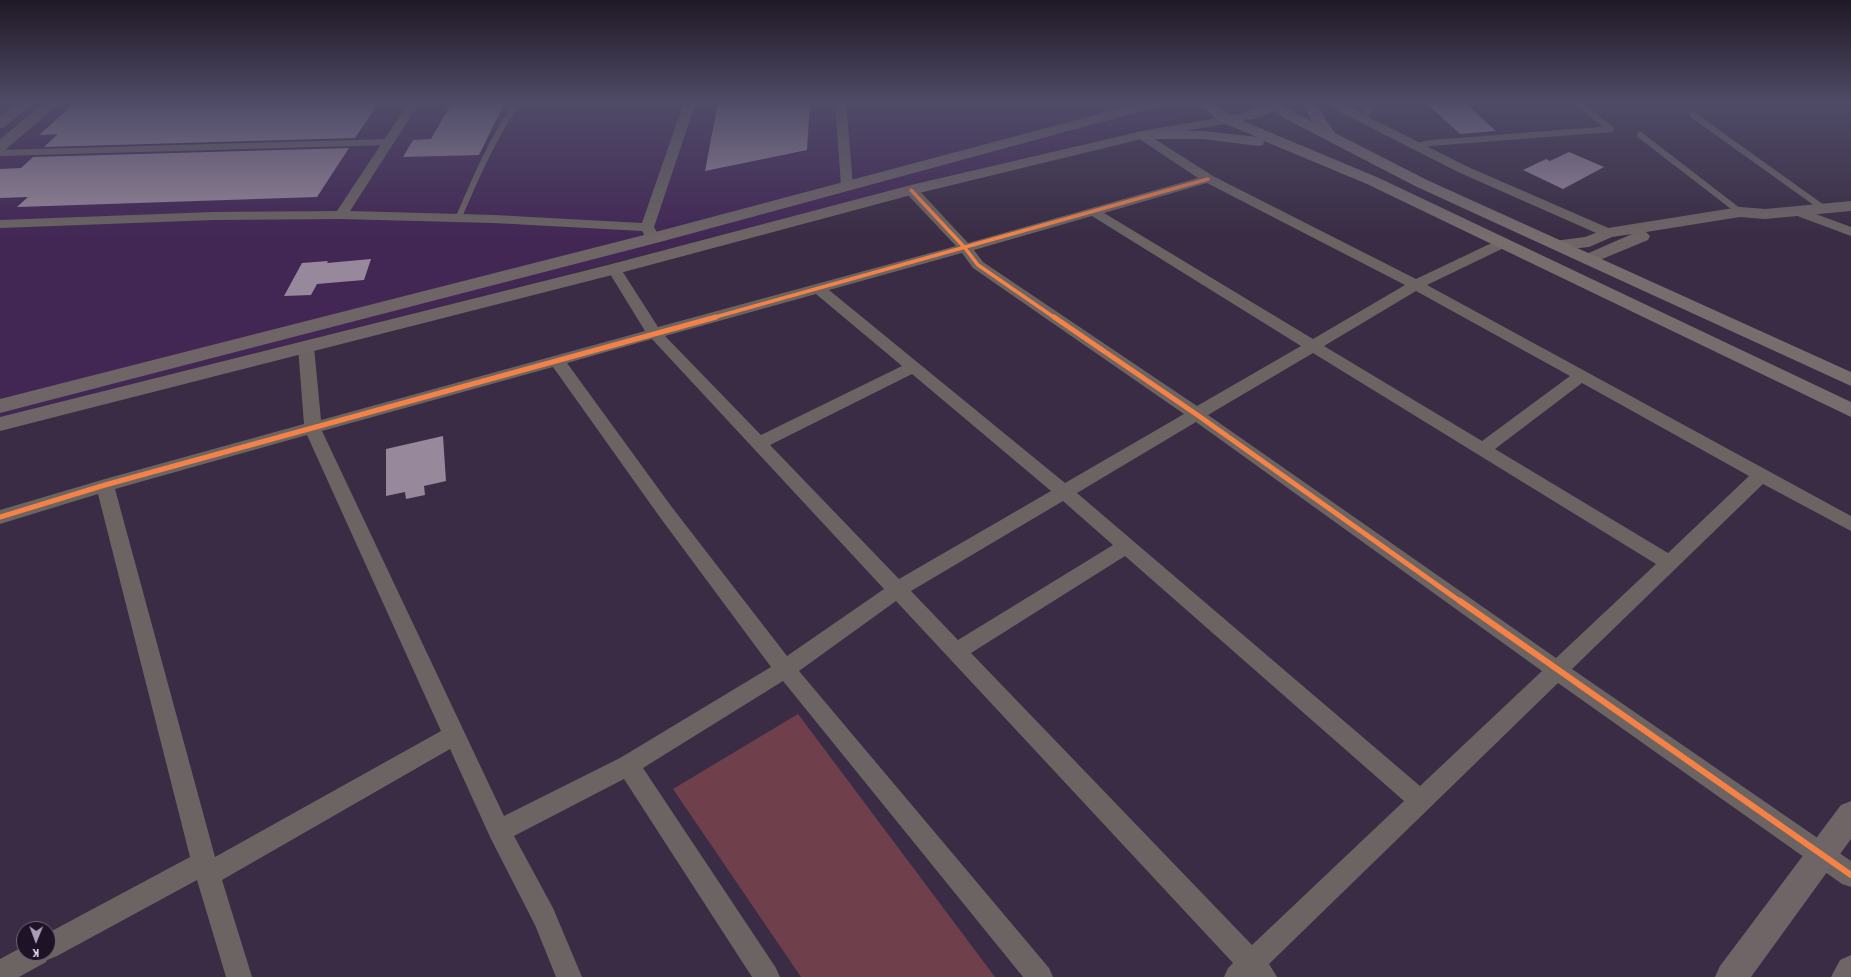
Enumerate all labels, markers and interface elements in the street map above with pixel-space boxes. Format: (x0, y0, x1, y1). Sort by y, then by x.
north arrow (16, 921, 56, 961)
text: K (32, 945, 39, 960)

